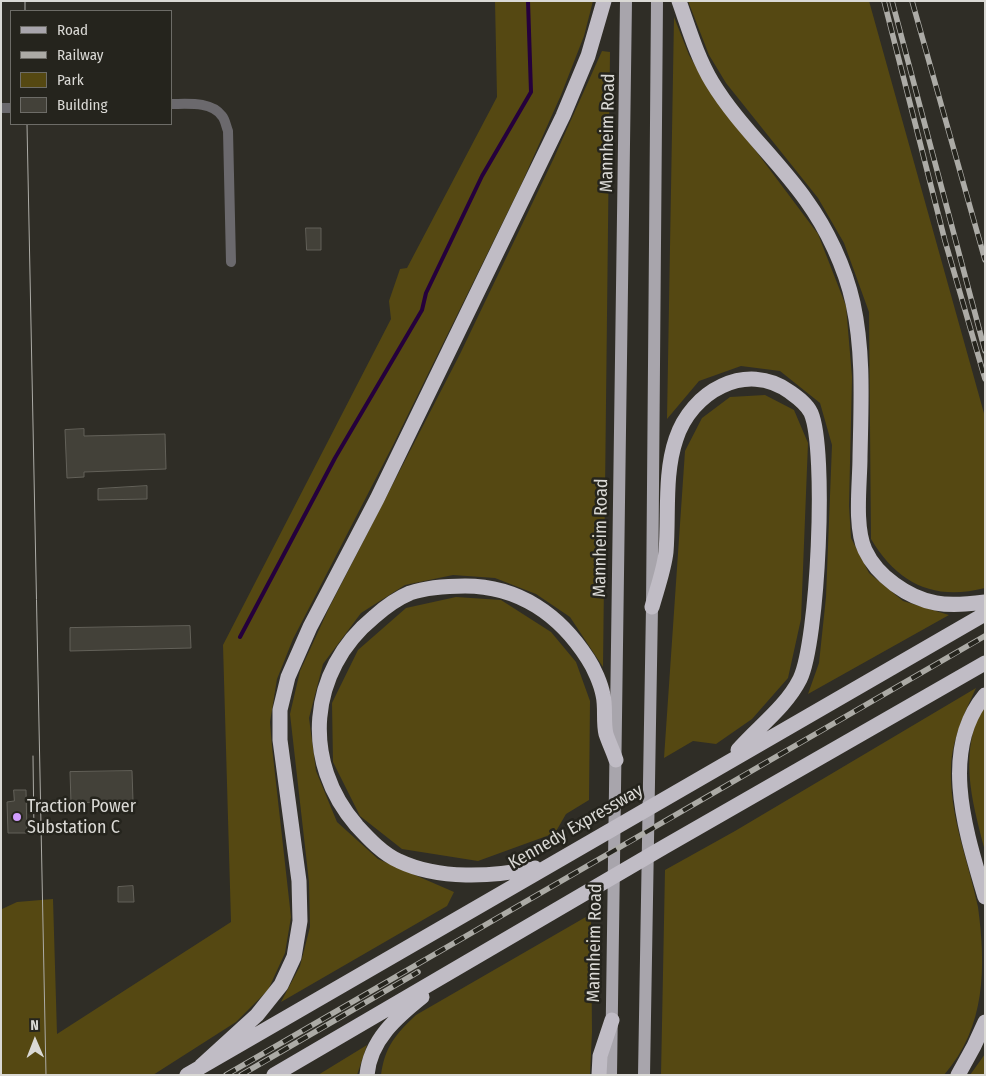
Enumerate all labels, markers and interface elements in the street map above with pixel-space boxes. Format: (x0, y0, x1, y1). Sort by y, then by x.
legend (10, 10, 172, 125)
text: Road (57, 21, 88, 39)
text: Railway (57, 46, 104, 64)
text: Park (57, 71, 84, 89)
street label: Mannheim Road (596, 73, 620, 193)
text: Building (57, 96, 108, 114)
street label: Mannheim Road (589, 478, 613, 598)
street label: Kennedy Expressway (505, 780, 647, 874)
place label: Traction Power Substation C (27, 796, 136, 839)
marker: Traction Power Substation C (11, 811, 23, 823)
street label: Mannheim Road (583, 883, 607, 1003)
north arrow (10, 1016, 60, 1066)
text: N (30, 1017, 39, 1034)

